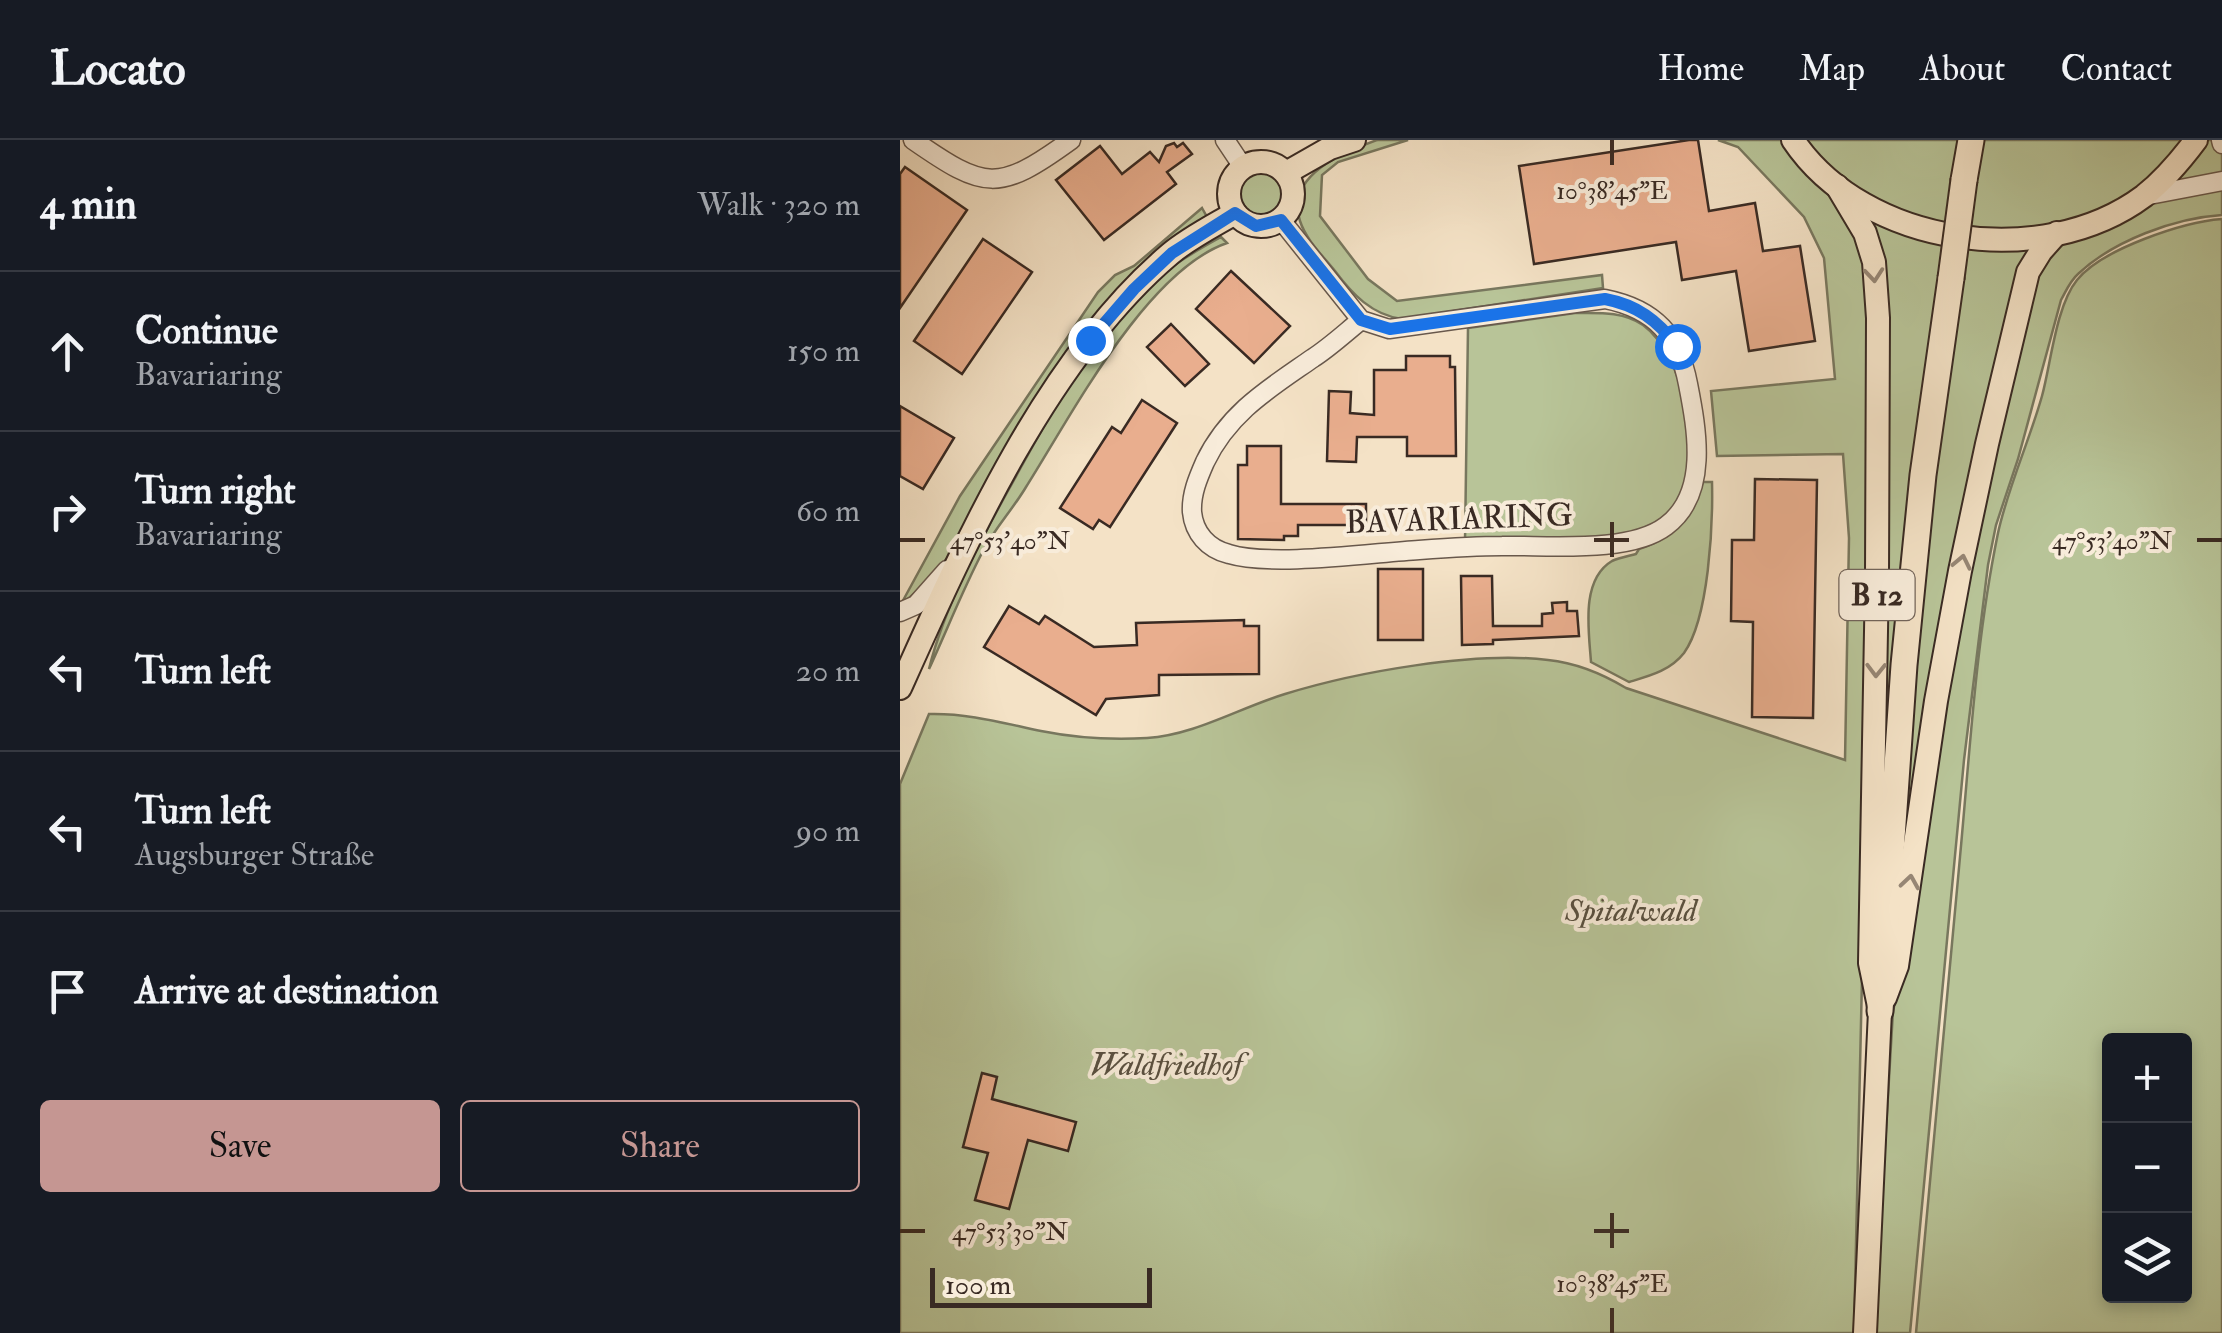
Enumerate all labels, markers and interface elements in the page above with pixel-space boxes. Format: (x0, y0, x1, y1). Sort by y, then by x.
text: Locato (50, 39, 186, 99)
text: Home (1657, 47, 1744, 91)
text: Map (1799, 47, 1865, 91)
text: About (1920, 47, 2005, 91)
text: Contact (2060, 47, 2172, 91)
text: 10°38'45"E (1556, 176, 1668, 207)
text: 4 min (40, 179, 137, 231)
text: Walk · 320 m (697, 185, 860, 225)
one-way arrow (1863, 268, 1885, 284)
text: Continue (135, 307, 278, 355)
route end (1068, 318, 1114, 364)
icon: ahead (40, 324, 95, 379)
route start (1655, 324, 1701, 370)
text: 150 m (787, 331, 860, 371)
text: Bavariaring (135, 355, 282, 395)
text: Turn right (135, 467, 296, 515)
icon: right (40, 484, 95, 539)
text: 60 m (796, 491, 860, 531)
street label: BAVARIARING (1344, 495, 1574, 543)
text: Bavariaring (135, 515, 282, 555)
text: 47°53'40"N (950, 526, 1071, 557)
text: 47°53'40"N (2052, 526, 2173, 557)
one-way arrow (1951, 553, 1972, 570)
road number: B 12 (1840, 570, 1914, 620)
icon: left (40, 644, 95, 699)
text: Turn left (135, 647, 271, 695)
text: 20 m (796, 651, 860, 691)
one-way arrow (1865, 662, 1886, 678)
text: Turn left (135, 787, 271, 835)
icon: left (40, 804, 95, 859)
text: 90 m (796, 811, 860, 851)
text: Augsburger Straße (135, 835, 374, 875)
one-way arrow (1899, 874, 1920, 891)
park label: Spitalwald (1564, 891, 1699, 931)
icon: arrive (40, 964, 95, 1019)
text: Arrive at destination (135, 967, 439, 1015)
map controls (2102, 1033, 2192, 1303)
button: + (2102, 1033, 2192, 1123)
park label: Waldfriedhof (1090, 1045, 1250, 1085)
button: Save (40, 1100, 440, 1192)
button: Share (460, 1100, 860, 1192)
button: − (2102, 1123, 2192, 1213)
button: layers (2102, 1213, 2192, 1303)
text: 47°53'30"N (952, 1217, 1069, 1248)
scale bar (930, 1263, 1152, 1308)
text: 100 m (945, 1268, 1011, 1303)
text: 10°38'45"E (1556, 1269, 1668, 1300)

